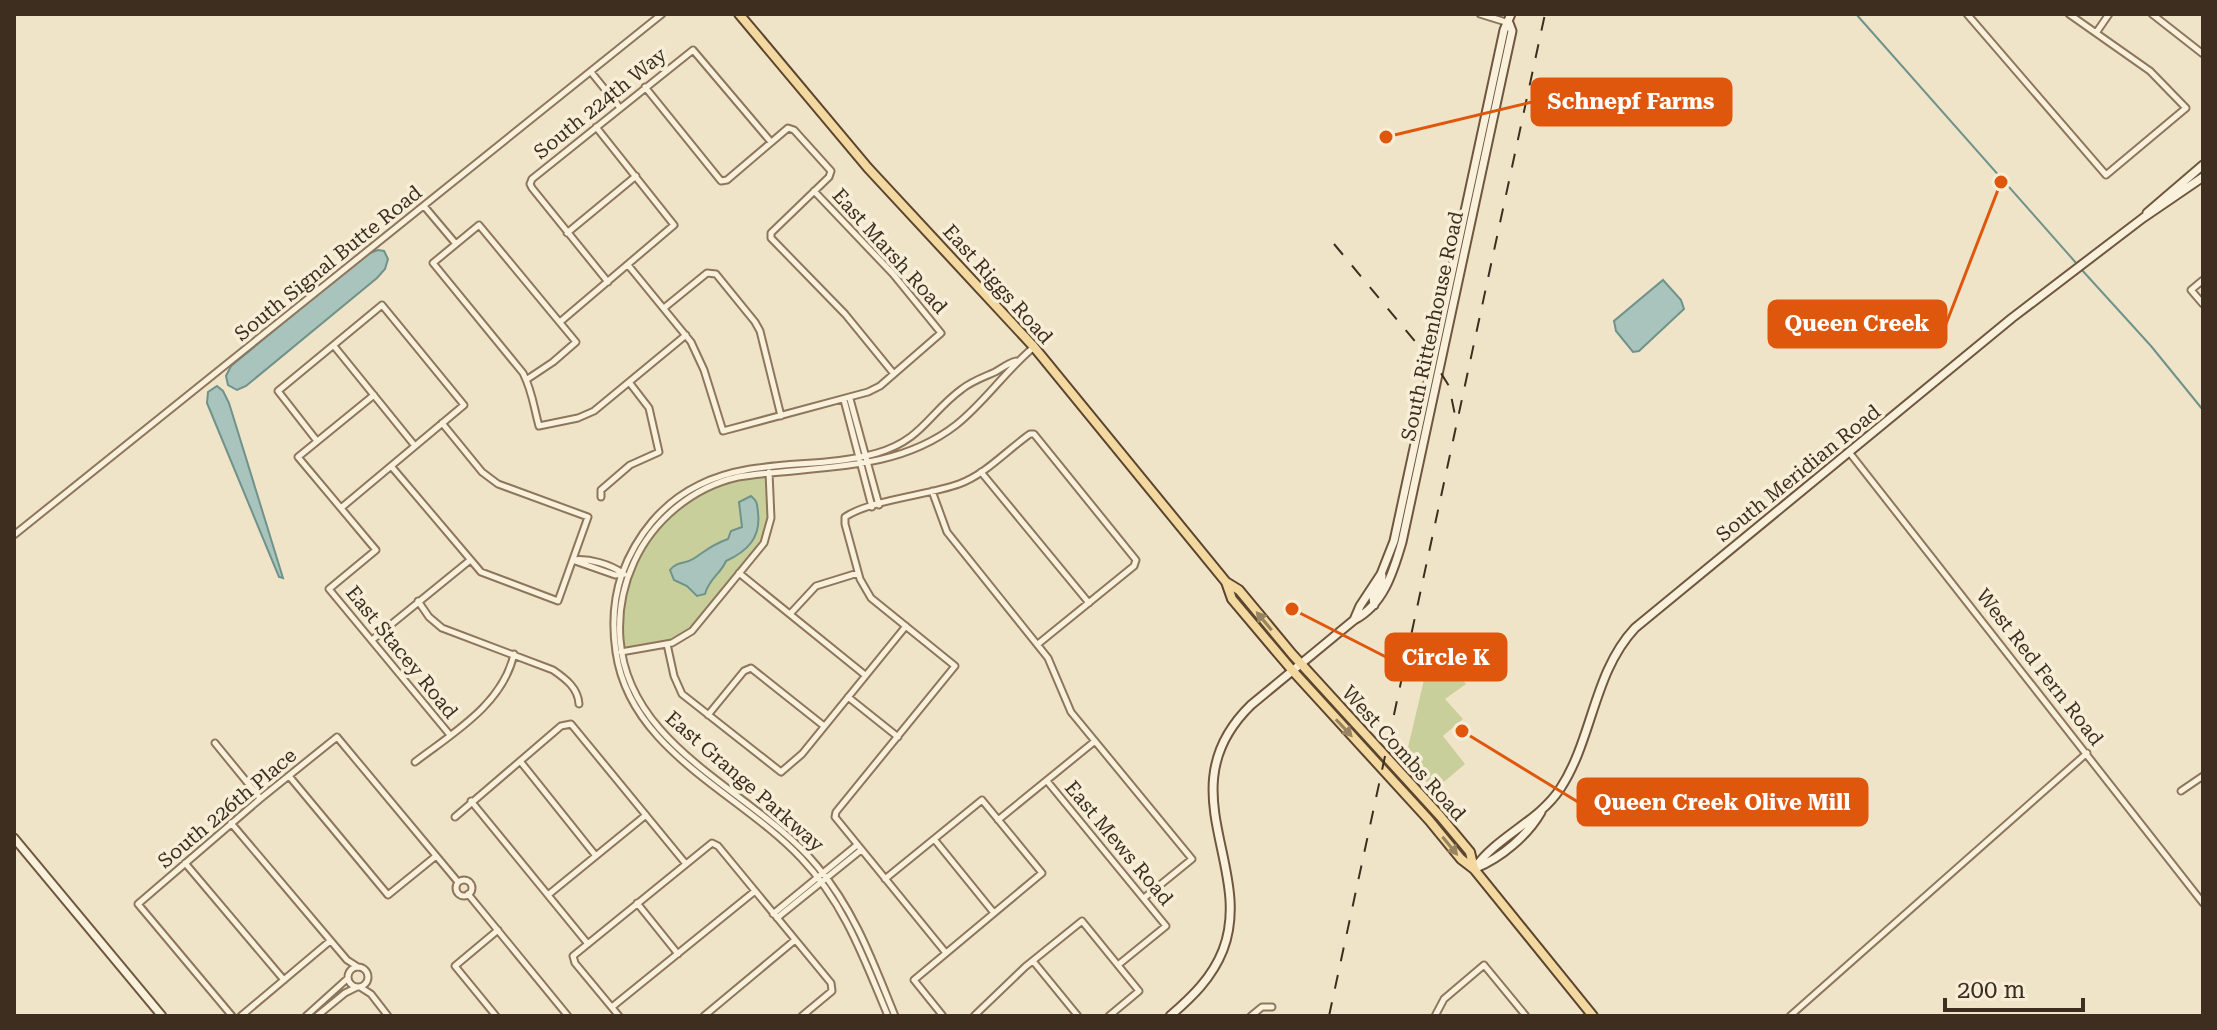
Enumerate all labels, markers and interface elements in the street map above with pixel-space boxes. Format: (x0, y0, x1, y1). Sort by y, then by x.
street label: South 224th Way (529, 42, 671, 164)
callout: Schnepf Farms (1532, 79, 1731, 125)
text: Schnepf Farms (1548, 89, 1714, 114)
street label: South Signal Butte Road (230, 180, 427, 346)
street label: East Marsh Road (827, 183, 953, 319)
street label: South Rittenhouse Road (1396, 209, 1468, 443)
street label: East Riggs Road (938, 219, 1058, 349)
callout: Queen Creek (1769, 301, 1946, 347)
text: Queen Creek (1785, 311, 1929, 336)
street label: South Meridian Road (1711, 399, 1885, 547)
street label: East Stacey Road (341, 581, 463, 723)
street label: West Red Fern Road (1971, 584, 2109, 750)
one-way arrow (1256, 612, 1274, 631)
callout: Circle K (1386, 634, 1506, 680)
text: Circle K (1402, 645, 1490, 670)
street label: West Combs Road (1337, 680, 1471, 826)
street label: East Grange Parkway (661, 706, 829, 857)
one-way arrow (1335, 718, 1353, 737)
street label: South 226th Place (153, 743, 301, 873)
street label: East Mews Road (1060, 776, 1178, 910)
callout: Queen Creek Olive Mill (1578, 779, 1867, 825)
text: Queen Creek Olive Mill (1594, 790, 1850, 815)
one-way arrow (1441, 836, 1458, 856)
scale bar (1945, 962, 2083, 1012)
text: 200 m (1957, 976, 2025, 1004)

